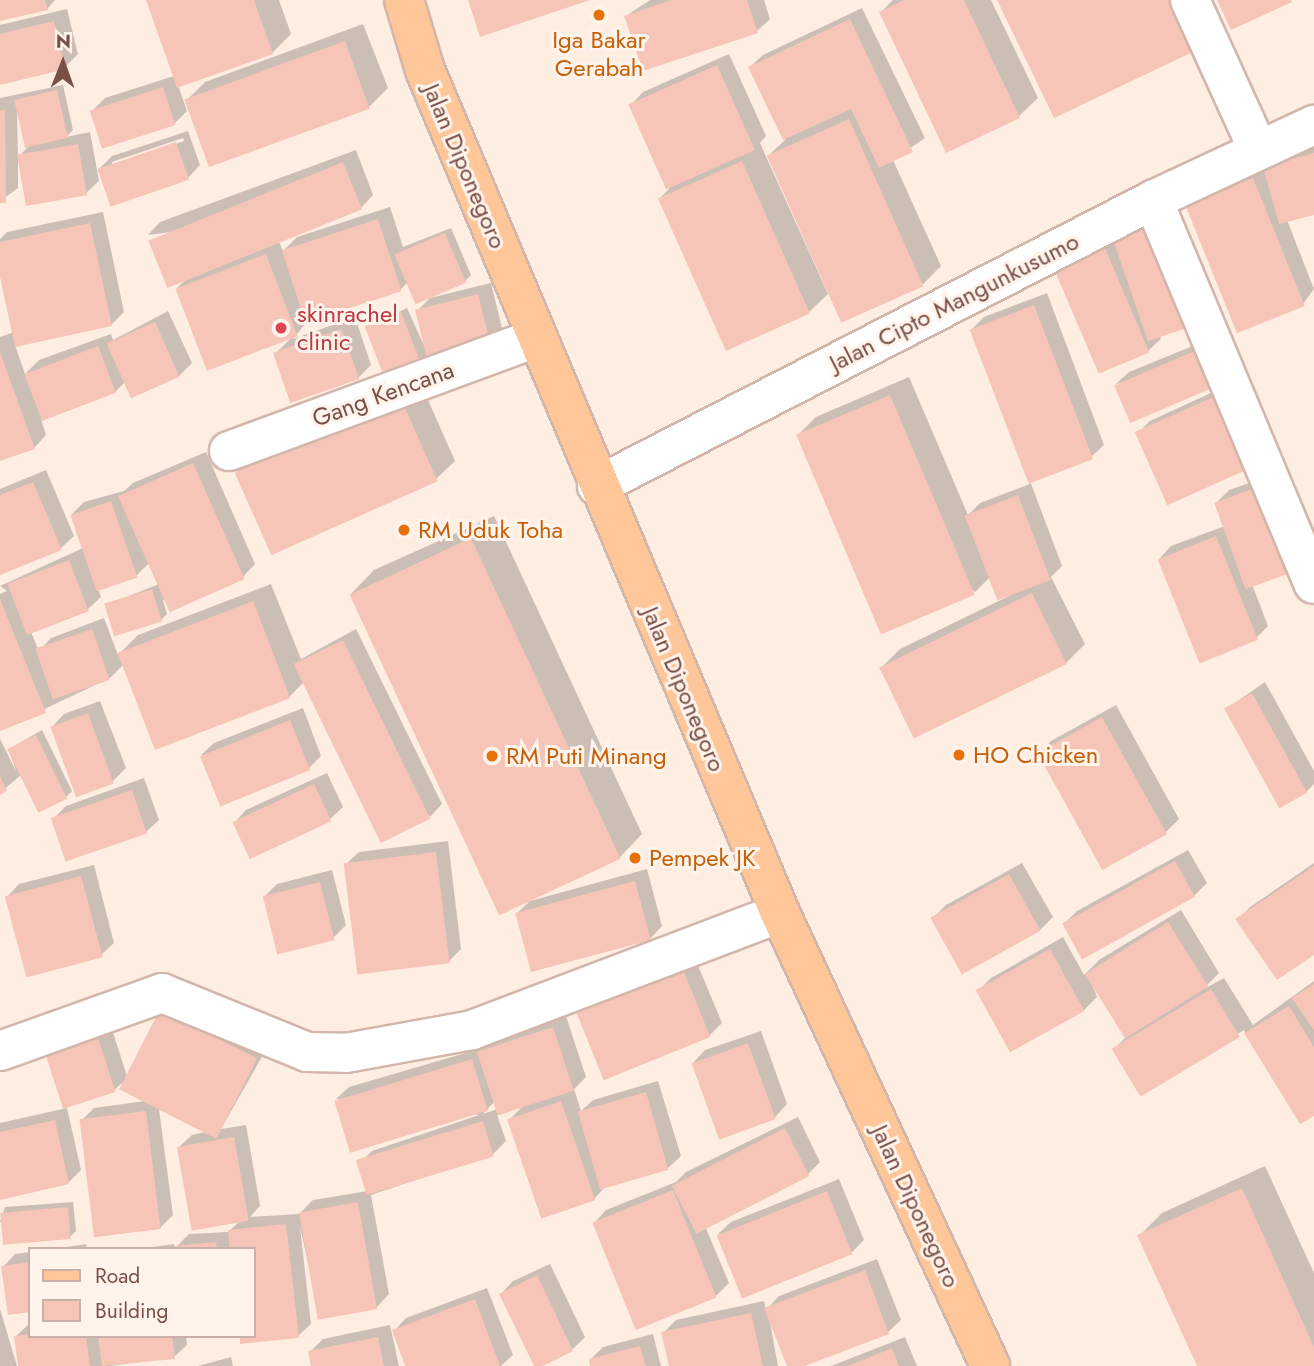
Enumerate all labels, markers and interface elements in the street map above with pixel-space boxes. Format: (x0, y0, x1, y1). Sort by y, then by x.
marker: Iga Bakar Gerabah (591, 7, 607, 23)
place label: Iga Bakar Gerabah (552, 26, 646, 82)
north arrow (28, 28, 98, 98)
text: N (56, 28, 71, 55)
street label: Jalan Diponegoro (417, 79, 513, 253)
street label: Jalan Cipto Mangunkusumo (824, 227, 1084, 377)
place label: skinrachel clinic (297, 300, 398, 356)
marker: skinrachel clinic (271, 318, 291, 338)
street label: Gang Kencana (308, 355, 458, 433)
place label: RM Uduk Toha (418, 516, 563, 544)
marker: RM Uduk Toha (396, 522, 412, 538)
street label: Jalan Diponegoro (636, 602, 732, 776)
place label: HO Chicken (973, 741, 1098, 769)
place label: RM Puti Minang (506, 742, 667, 770)
marker: HO Chicken (951, 747, 967, 763)
marker: RM Puti Minang (484, 748, 500, 764)
place label: Pempek JK (649, 844, 756, 872)
marker: Pempek JK (627, 850, 643, 866)
street label: Jalan Diponegoro (866, 1120, 966, 1292)
legend (28, 1247, 256, 1338)
text: Road (95, 1261, 140, 1291)
text: Building (95, 1296, 168, 1326)

